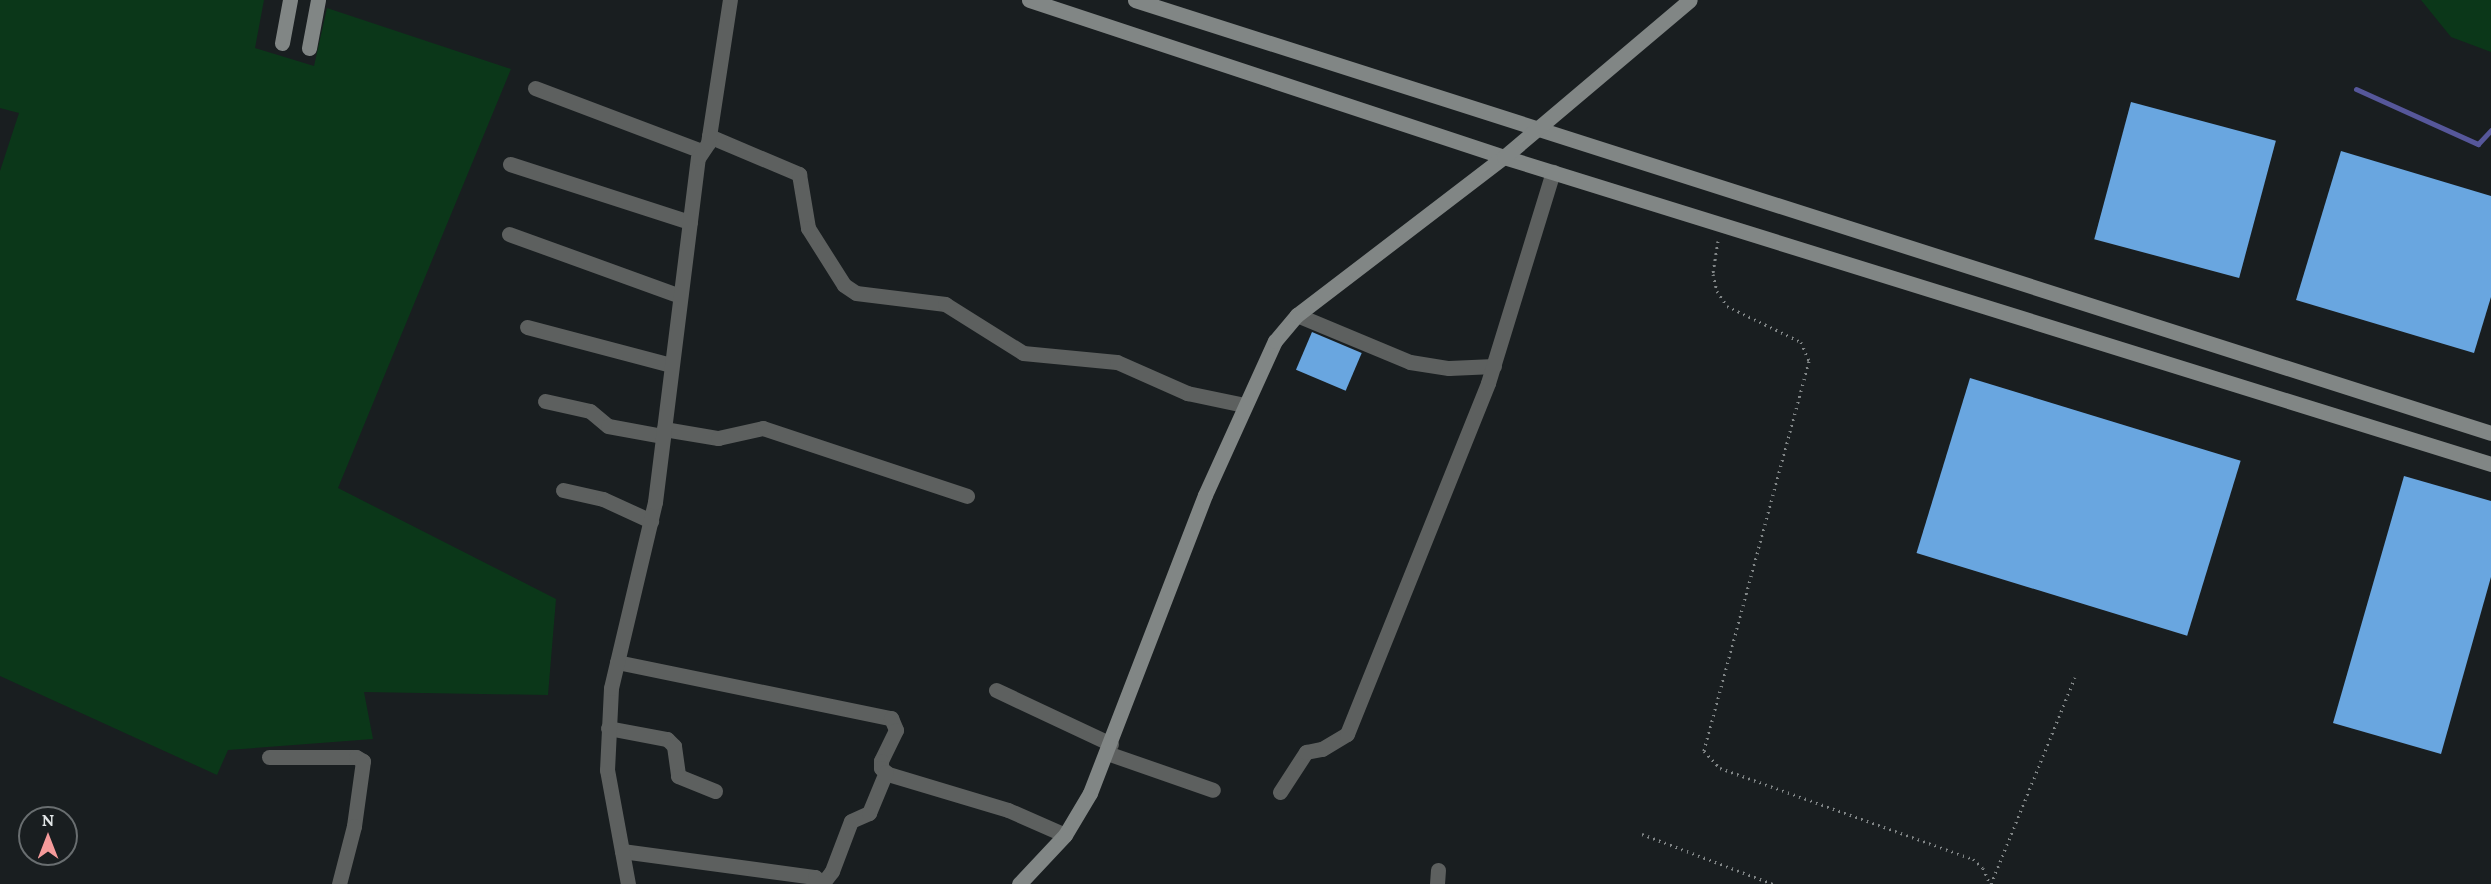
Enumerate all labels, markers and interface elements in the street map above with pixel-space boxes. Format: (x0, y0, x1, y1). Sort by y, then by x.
north arrow (18, 806, 78, 866)
text: N (42, 810, 54, 830)

